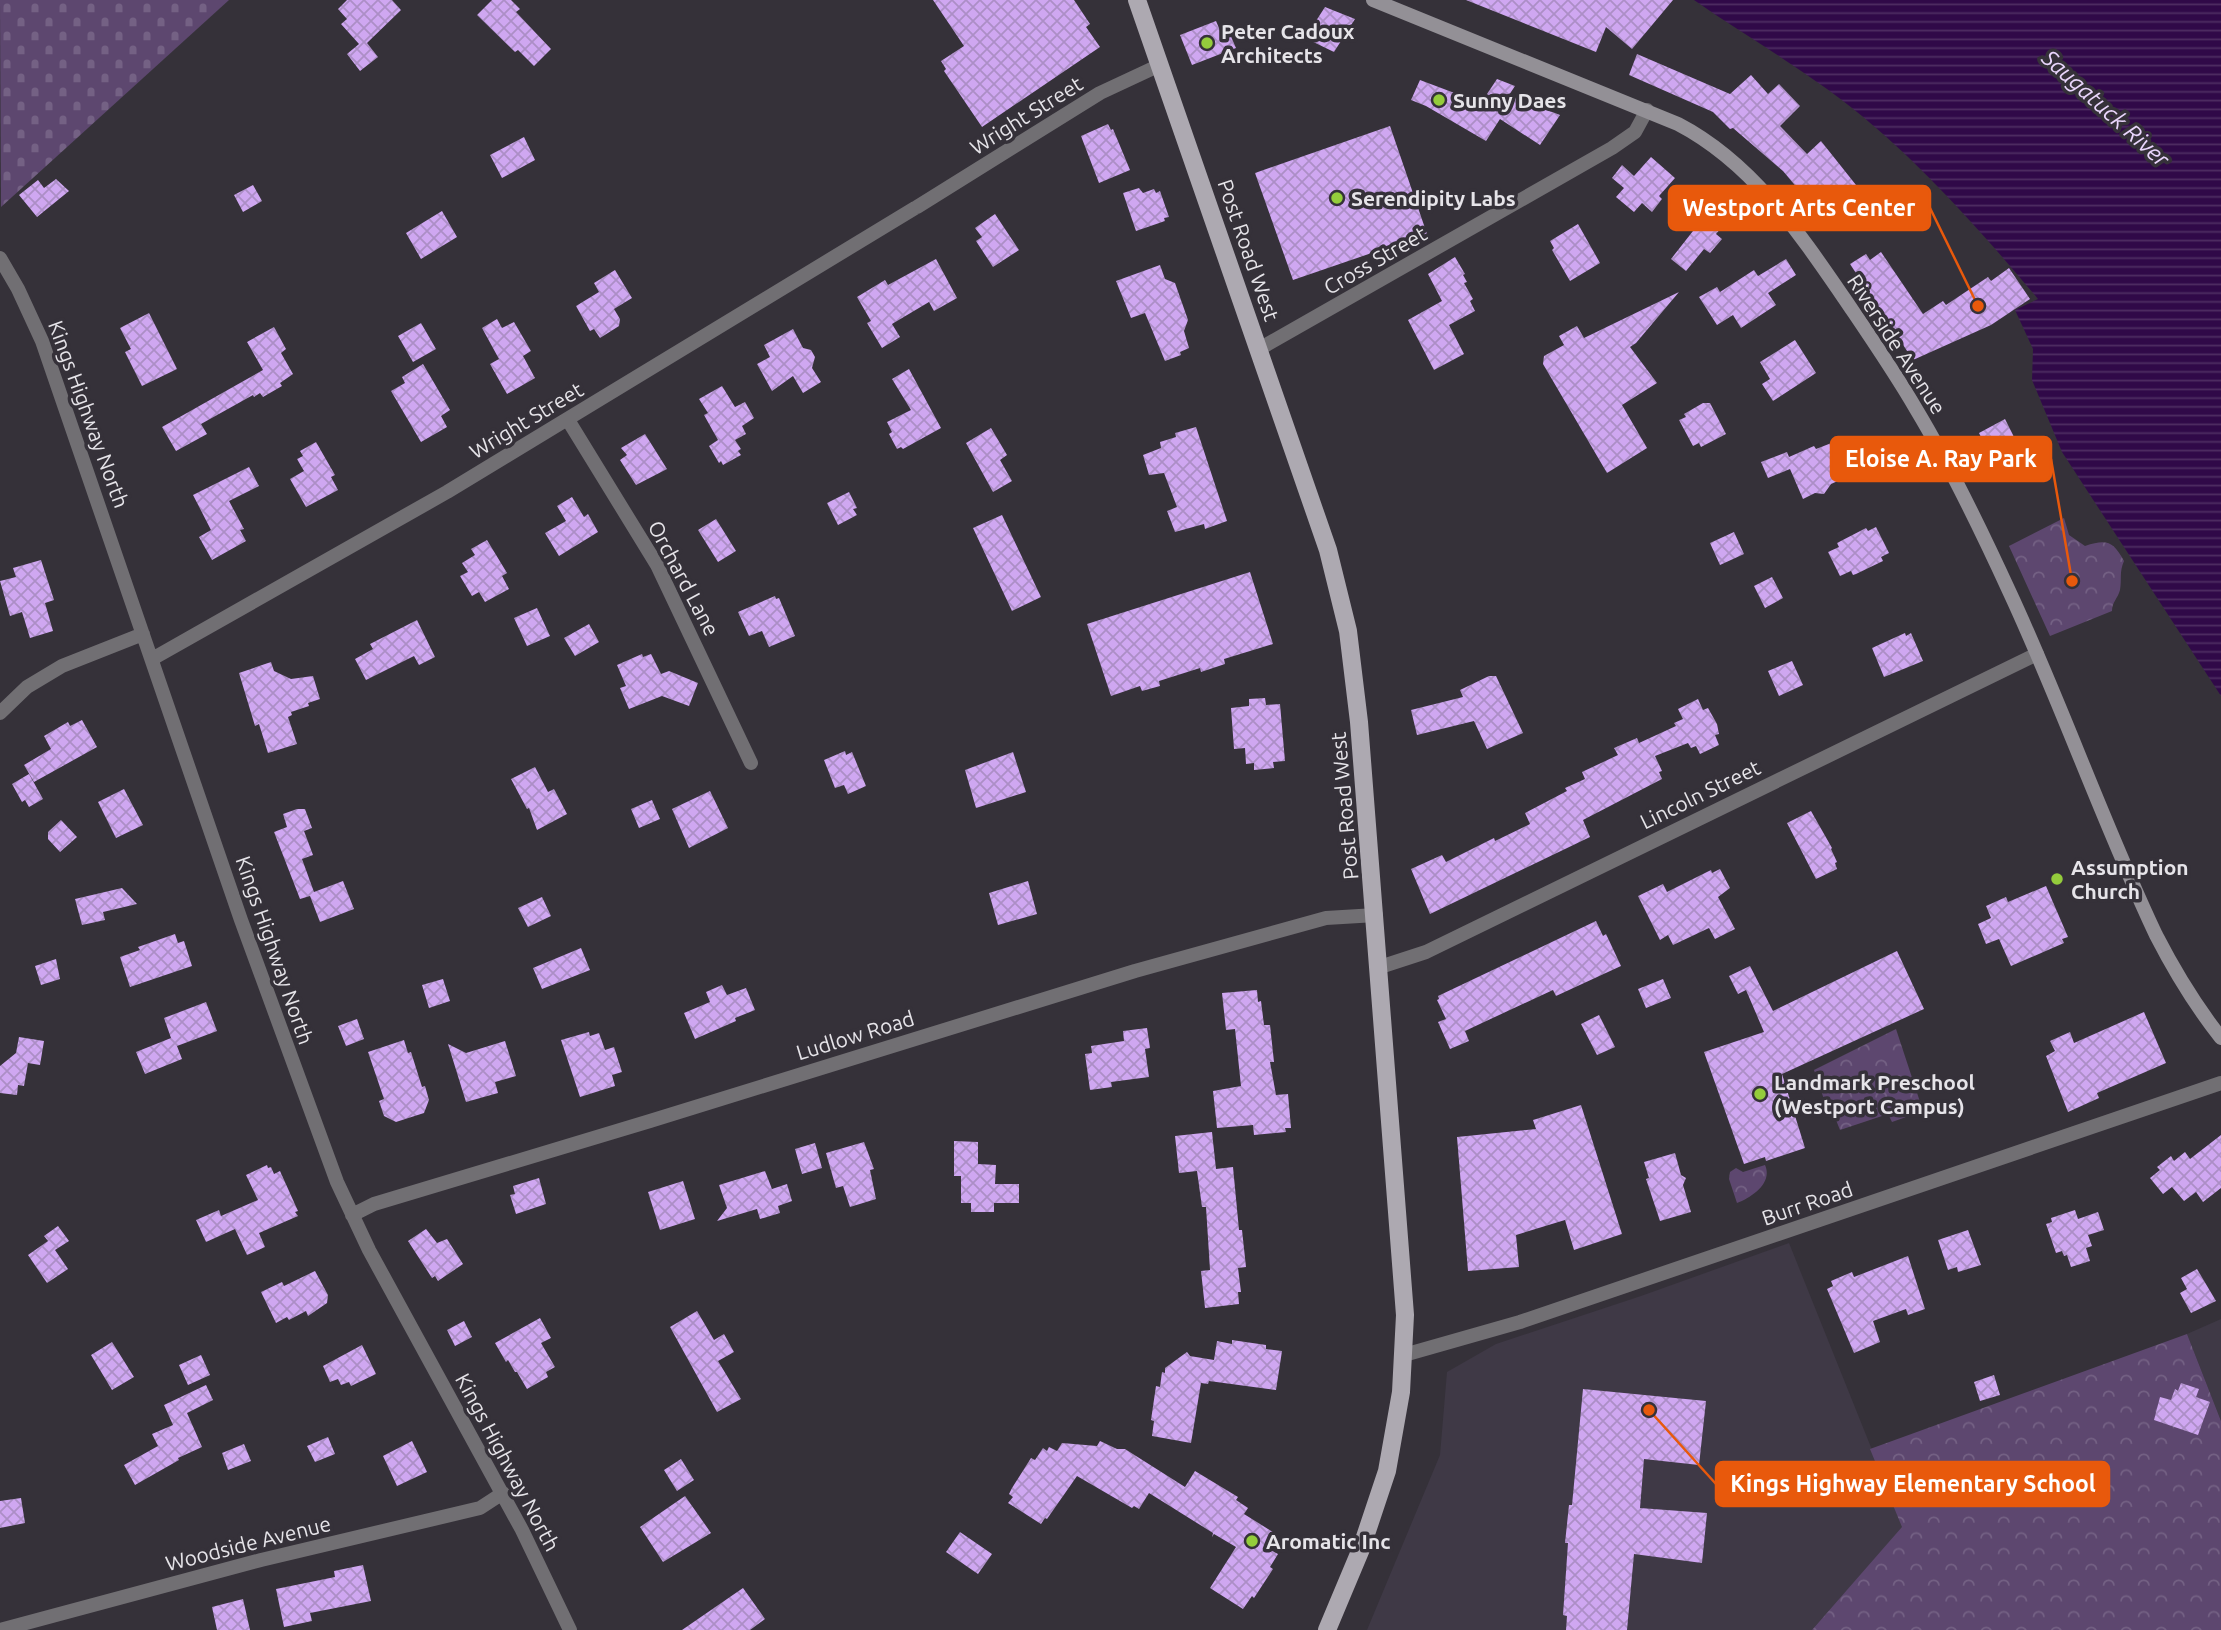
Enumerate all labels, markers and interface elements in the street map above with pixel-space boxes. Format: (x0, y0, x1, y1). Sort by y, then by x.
place label: Peter Cadoux Architects (1221, 19, 1355, 67)
marker: Peter Cadoux Architects (1199, 35, 1215, 51)
water label: Saugatuck River (2037, 44, 2175, 172)
street label: Wright Street (965, 71, 1087, 159)
place label: Sunny Daes (1453, 88, 1566, 112)
marker: Sunny Daes (1431, 92, 1447, 108)
street label: Post Road West (1214, 176, 1284, 324)
place label: Serendipity Labs (1351, 186, 1516, 210)
callout: Westport Arts Center (1669, 186, 1930, 230)
marker: Serendipity Labs (1329, 190, 1345, 206)
text: Westport Arts Center (1683, 195, 1916, 220)
street label: Cross Street (1319, 221, 1431, 299)
street label: Riverside Avenue (1843, 270, 1951, 418)
street label: Kings Highway North (44, 317, 134, 511)
street label: Wright Street (465, 377, 587, 463)
callout: Eloise A. Ray Park (1831, 437, 2051, 481)
text: Eloise A. Ray Park (1845, 446, 2037, 471)
street label: Orchard Lane (644, 516, 724, 640)
street label: Post Road West (1326, 731, 1362, 881)
street label: Lincoln Street (1636, 755, 1764, 833)
street label: Kings Highway North (231, 853, 319, 1047)
place label: Assumption Church (2071, 855, 2189, 903)
marker: Assumption Church (2049, 871, 2065, 887)
street label: Ludlow Road (793, 1006, 917, 1064)
place label: Landmark Preschool (Westport Campus) (1774, 1070, 1975, 1118)
marker: Landmark Preschool (Westport Campus) (1752, 1086, 1768, 1102)
street label: Burr Road (1758, 1176, 1856, 1230)
street label: Kings Highway North (451, 1369, 565, 1555)
callout: Kings Highway Elementary School (1716, 1462, 2109, 1506)
text: Kings Highway Elementary School (1730, 1471, 2096, 1496)
street label: Woodside Avenue (163, 1511, 333, 1575)
place label: Aromatic Inc (1266, 1529, 1390, 1553)
marker: Aromatic Inc (1244, 1533, 1260, 1549)

